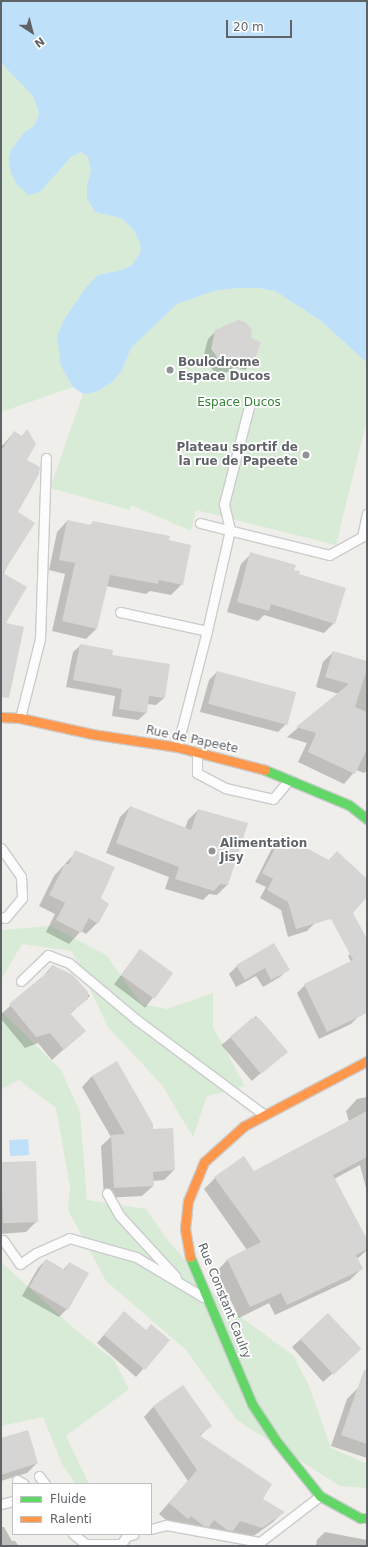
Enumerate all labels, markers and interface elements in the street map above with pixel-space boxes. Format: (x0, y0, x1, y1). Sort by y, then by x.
north arrow (12, 12, 52, 52)
scale bar (228, 12, 294, 38)
text: 20 m (233, 20, 264, 34)
text: N (32, 34, 47, 50)
place label: Boulodrome Espace Ducos (178, 356, 270, 384)
marker: Boulodrome Espace Ducos (165, 365, 175, 375)
park label: Espace Ducos (197, 396, 281, 410)
place label: Plateau sportif de la rue de Papeete (176, 441, 298, 469)
marker: Plateau sportif de la rue de Papeete (301, 450, 311, 460)
street label: Rue de Papeete (145, 723, 239, 757)
place label: Alimentation Jisy (220, 837, 307, 865)
marker: Alimentation Jisy (207, 846, 217, 856)
street label: Rue Constant Caulry (194, 1241, 254, 1361)
legend (12, 1483, 152, 1535)
text: Fluide (50, 1492, 86, 1506)
text: Ralenti (50, 1512, 92, 1526)

